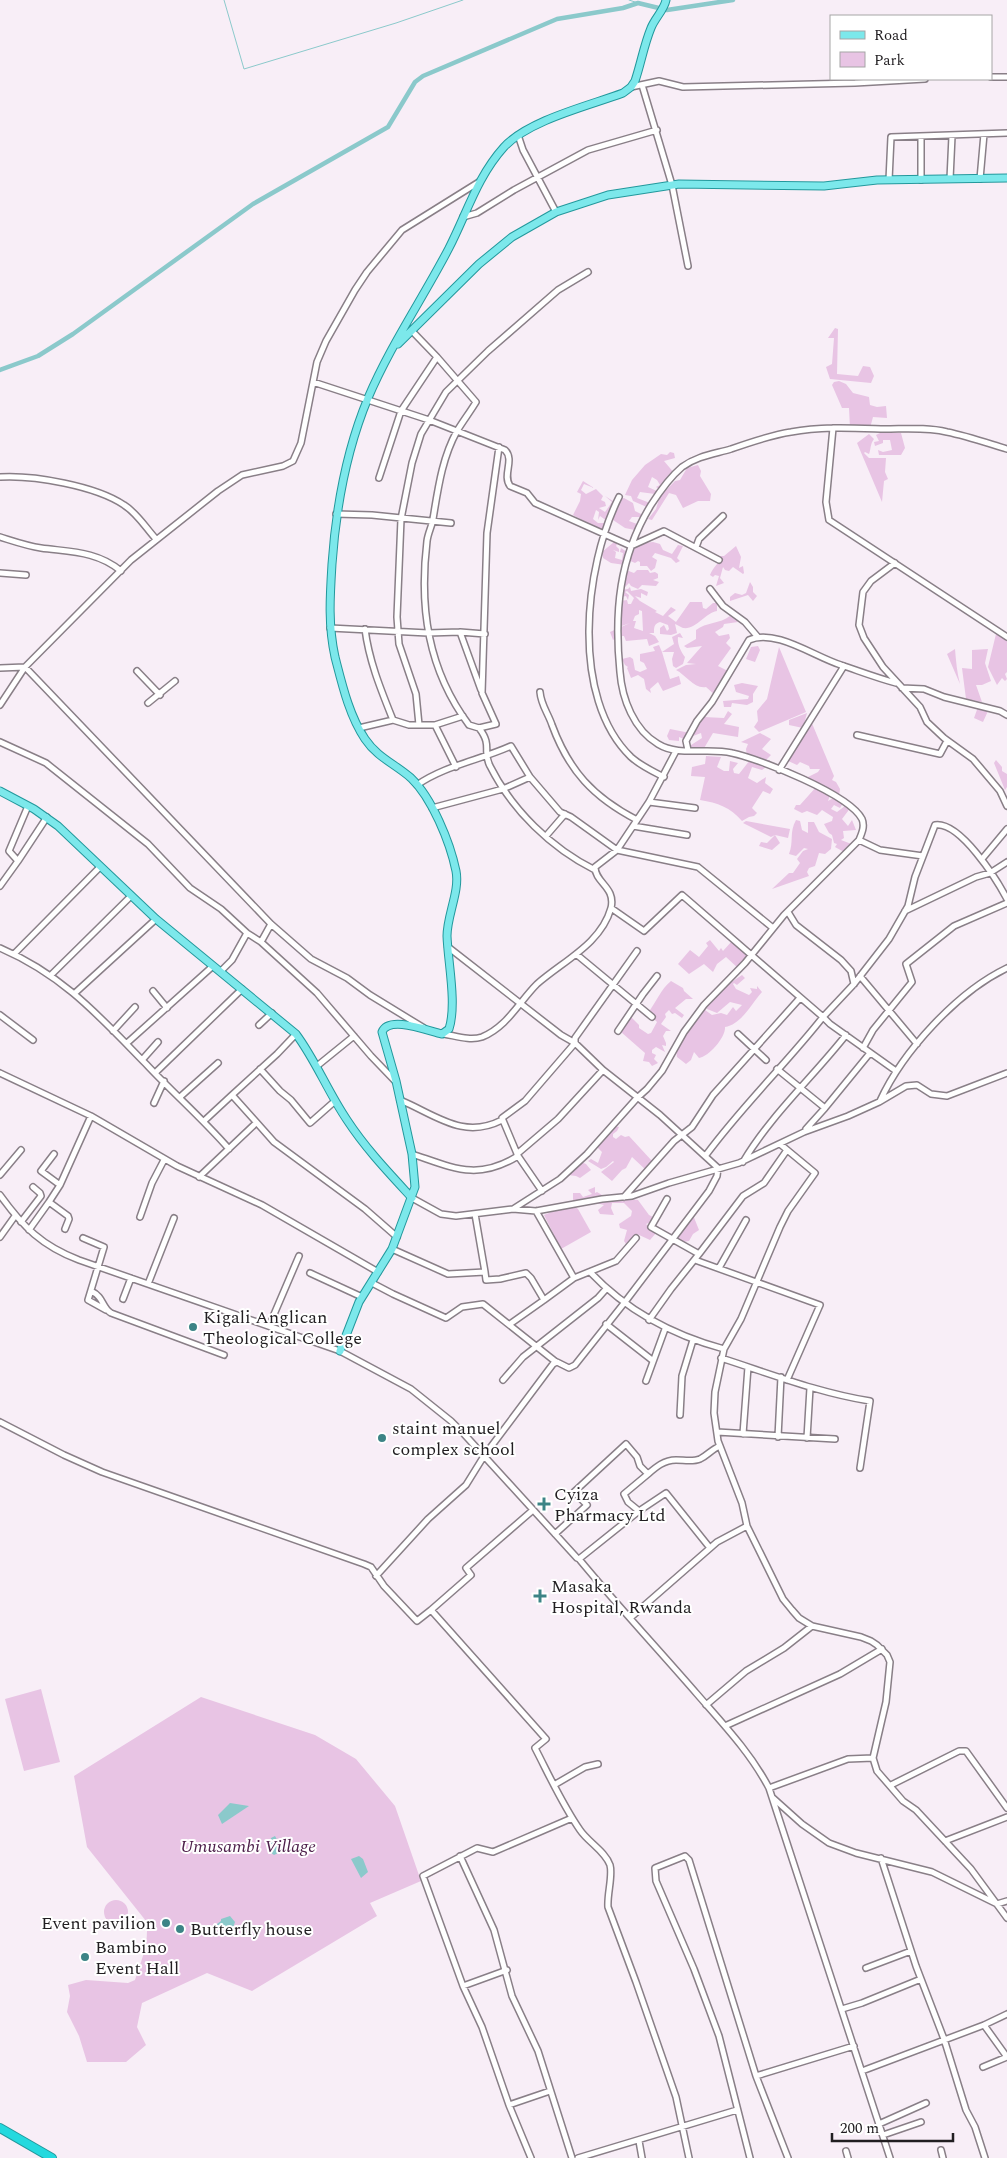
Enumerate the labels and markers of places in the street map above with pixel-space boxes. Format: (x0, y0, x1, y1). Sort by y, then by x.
place label: Kigali Anglican Theological College (203, 1304, 362, 1352)
marker: Kigali Anglican Theological College (187, 1321, 199, 1333)
place label: staint manuel complex school (392, 1415, 515, 1463)
marker: staint manuel complex school (376, 1432, 388, 1444)
place label: Cyiza Pharmacy Ltd (554, 1481, 666, 1529)
marker: Cyiza Pharmacy Ltd (538, 1498, 550, 1510)
place label: Masaka Hospital, Rwanda (551, 1573, 692, 1621)
marker: Masaka Hospital, Rwanda (533, 1589, 547, 1603)
place label: Event pavilion (41, 1910, 156, 1937)
place label: Butterfly house (190, 1916, 312, 1943)
marker: Event pavilion (160, 1917, 172, 1929)
marker: Butterfly house (174, 1923, 186, 1935)
place label: Bambino Event Hall (95, 1934, 179, 1982)
marker: Bambino Event Hall (79, 1951, 91, 1963)

